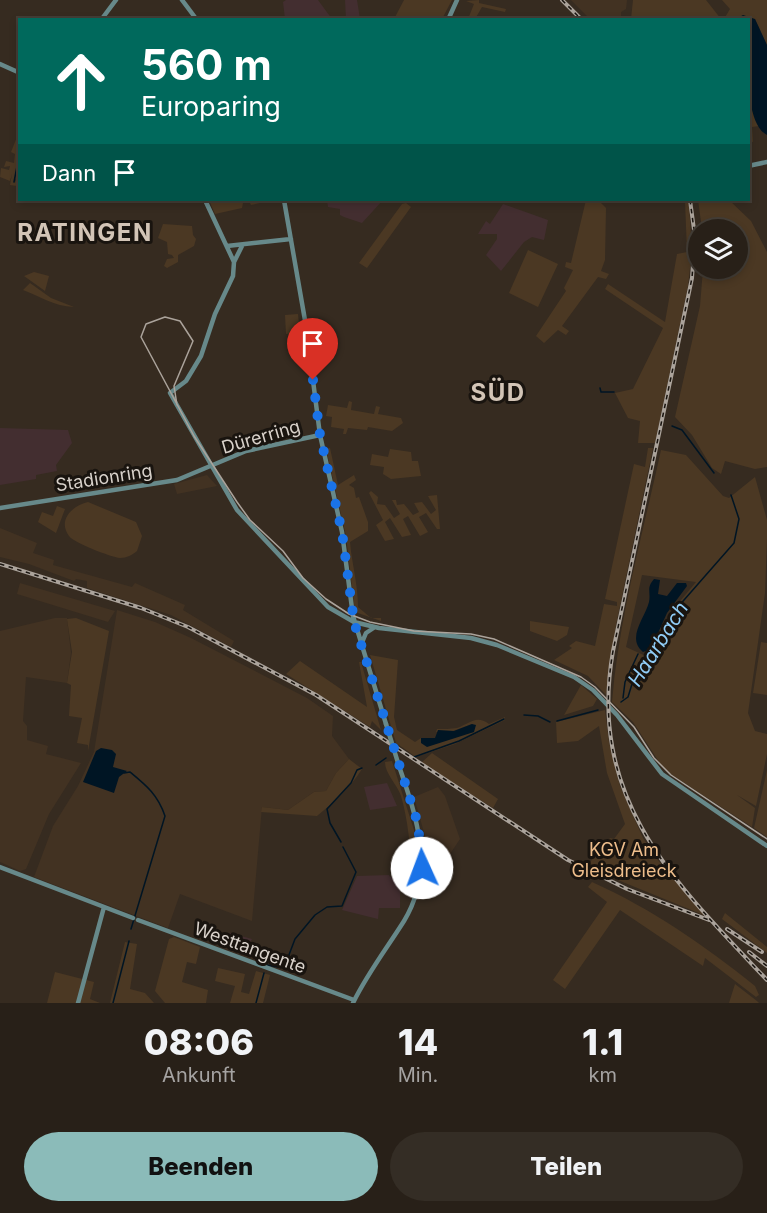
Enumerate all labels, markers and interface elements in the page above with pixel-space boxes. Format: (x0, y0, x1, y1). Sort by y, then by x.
text: 560 m (141, 39, 272, 90)
icon: ahead (42, 42, 120, 120)
text: Europaring (141, 90, 281, 123)
icon: arrive (108, 156, 141, 189)
text: Dann (42, 160, 96, 186)
district label: RATINGEN (17, 218, 153, 247)
map controls (688, 219, 748, 279)
button: layers (688, 219, 748, 279)
pin (287, 318, 338, 380)
icon: arrive (296, 327, 329, 360)
district label: SÜD (470, 377, 526, 407)
street label: Dürerring (219, 415, 303, 458)
street label: Stadionring (54, 460, 154, 496)
water label: Haarbach (623, 597, 693, 691)
position arrow (390, 836, 454, 900)
park label: KGV Am Gleisdreieck (571, 839, 677, 881)
street label: Westtangente (191, 918, 309, 977)
text: 08:06 (144, 1020, 254, 1064)
text: 14 (398, 1020, 438, 1064)
text: 1.1 (582, 1020, 623, 1064)
text: Ankunft (162, 1063, 236, 1087)
text: Min. (398, 1063, 438, 1087)
text: km (588, 1063, 617, 1087)
button: Beenden (24, 1132, 378, 1201)
button: Teilen (390, 1132, 743, 1201)

